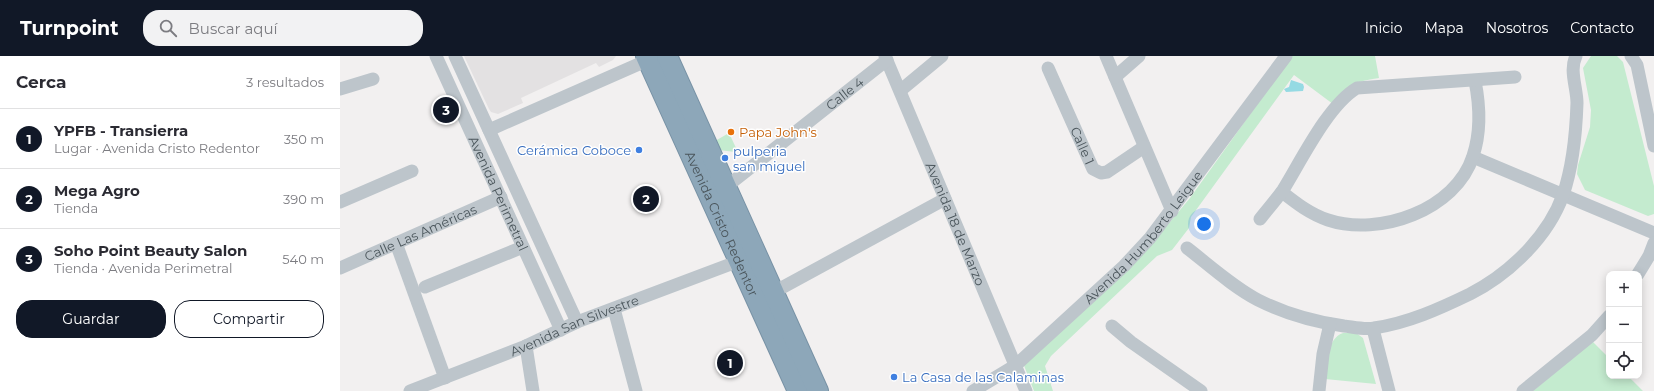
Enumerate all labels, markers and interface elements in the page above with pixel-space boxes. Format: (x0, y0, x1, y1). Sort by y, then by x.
search box (143, 10, 423, 46)
text: Turnpoint (20, 17, 119, 40)
icon: search (157, 17, 179, 39)
text: Buscar aquí (189, 19, 278, 38)
text: Inicio (1365, 19, 1402, 37)
text: Mapa (1424, 19, 1464, 37)
text: Nosotros (1486, 19, 1548, 37)
text: Contacto (1570, 19, 1634, 37)
text: Cerca (16, 72, 66, 92)
street label: Calle 4 (822, 73, 867, 113)
text: 3 resultados (246, 74, 324, 90)
pin: 3 (433, 95, 459, 125)
text: YPFB - Transierra (54, 121, 188, 140)
place label: Papa John's (739, 124, 817, 140)
street label: Calle 1 (1067, 124, 1098, 167)
marker: Papa John's (726, 127, 736, 137)
text: 1 (26, 131, 32, 147)
text: 350 m (284, 131, 324, 147)
street label: Avenida Perimetral (466, 133, 532, 253)
text: Lugar · Avenida Cristo Redentor (54, 140, 260, 156)
place label: Cerámica Coboce (517, 142, 631, 158)
place label: pulperia san miguel (733, 143, 806, 174)
marker: Cerámica Coboce (634, 145, 644, 155)
street label: Avenida Cristo Redentor (682, 148, 762, 299)
marker: pulperia san miguel (720, 153, 730, 163)
street label: Avenida 18 de Marzo (923, 160, 989, 288)
street label: Avenida Humberto Leigue (1080, 167, 1206, 307)
text: Mega Agro (54, 181, 140, 200)
pin: 2 (633, 184, 659, 214)
text: 2 (25, 191, 33, 207)
text: 390 m (283, 191, 324, 207)
text: Tienda (54, 200, 98, 216)
street label: Calle Las Américas (362, 201, 479, 264)
your location (1194, 214, 1214, 234)
text: Soho Point Beauty Salon (54, 241, 247, 260)
text: 3 (25, 251, 33, 267)
text: 540 m (282, 251, 324, 267)
text: Tienda · Avenida Perimetral (54, 260, 232, 276)
map controls (1606, 271, 1642, 379)
button: + (1606, 271, 1642, 307)
street label: Avenida San Silvestre (508, 291, 641, 359)
button: Guardar (16, 300, 166, 338)
button: Compartir (174, 300, 324, 338)
button: − (1606, 307, 1642, 343)
button: locate (1606, 343, 1642, 379)
pin: 1 (717, 348, 743, 378)
place label: La Casa de las Calaminas (902, 369, 1064, 385)
marker: La Casa de las Calaminas (889, 372, 899, 382)

